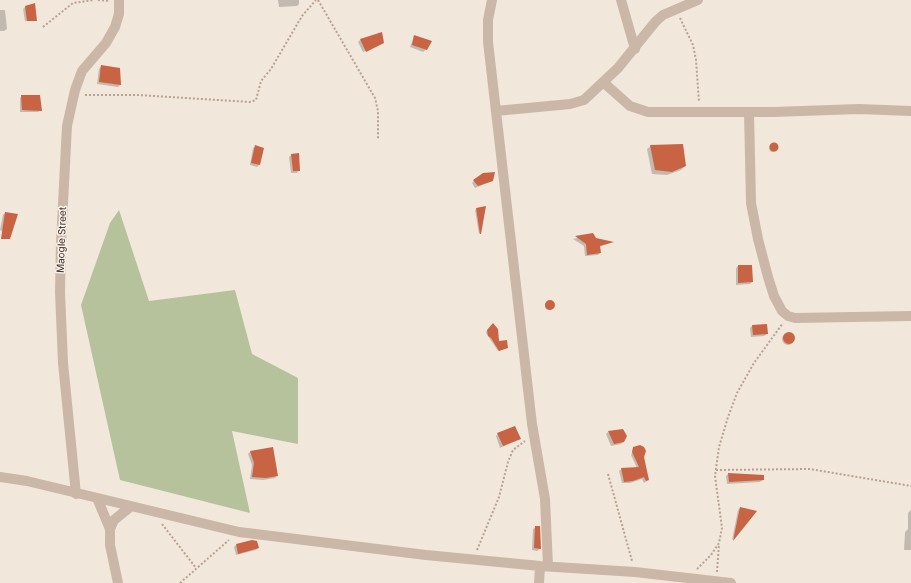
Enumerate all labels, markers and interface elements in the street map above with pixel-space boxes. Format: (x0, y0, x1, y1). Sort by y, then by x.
street label: Maogle Street (55, 207, 69, 273)

